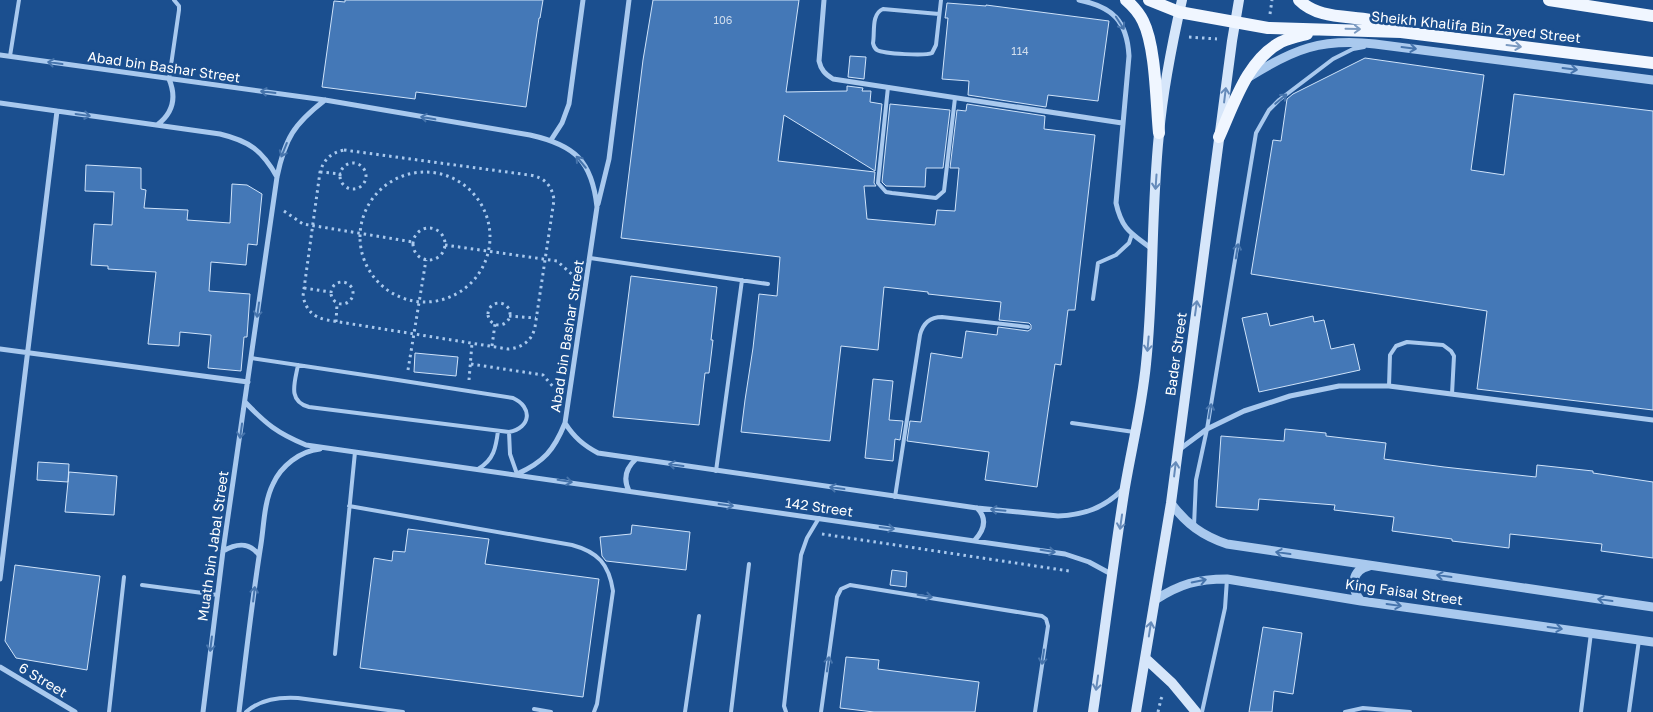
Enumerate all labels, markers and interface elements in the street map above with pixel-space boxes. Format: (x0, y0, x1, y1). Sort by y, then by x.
street label: Sheikh Khalifa Bin Zayed Street (1370, 7, 1582, 46)
house number: 106 (714, 13, 733, 26)
one-way arrow (1114, 16, 1125, 30)
one-way arrow (1345, 25, 1361, 34)
one-way arrow (1506, 41, 1522, 51)
one-way arrow (1401, 43, 1417, 53)
house number: 114 (1011, 44, 1029, 57)
street label: Abad bin Bashar Street (87, 47, 242, 86)
one-way arrow (47, 57, 63, 67)
one-way arrow (1562, 64, 1578, 74)
one-way arrow (260, 87, 276, 97)
one-way arrow (1220, 87, 1230, 103)
one-way arrow (1274, 93, 1287, 104)
one-way arrow (75, 110, 91, 120)
one-way arrow (421, 112, 437, 122)
one-way arrow (279, 142, 288, 157)
one-way arrow (576, 156, 587, 169)
one-way arrow (1151, 174, 1160, 190)
one-way arrow (1233, 243, 1243, 259)
street label: Abad bin Bashar Street (546, 258, 587, 413)
one-way arrow (1191, 300, 1201, 316)
one-way arrow (253, 302, 263, 318)
street label: Bader Street (1161, 311, 1190, 397)
one-way arrow (1143, 336, 1153, 352)
one-way arrow (1206, 404, 1216, 420)
one-way arrow (235, 422, 245, 438)
one-way arrow (669, 460, 685, 470)
one-way arrow (1170, 461, 1180, 477)
street label: Muath bin Jabal Street (194, 469, 232, 622)
one-way arrow (557, 477, 573, 487)
one-way arrow (829, 483, 845, 493)
street label: 142 Street (784, 493, 854, 520)
one-way arrow (718, 500, 734, 510)
one-way arrow (990, 505, 1006, 515)
one-way arrow (1115, 514, 1125, 530)
one-way arrow (879, 523, 895, 533)
one-way arrow (1039, 547, 1055, 557)
one-way arrow (1276, 548, 1292, 558)
one-way arrow (1436, 571, 1452, 581)
one-way arrow (1191, 575, 1207, 585)
street label: King Faisal Street (1344, 575, 1464, 608)
one-way arrow (249, 587, 259, 603)
one-way arrow (917, 591, 933, 601)
one-way arrow (1597, 595, 1613, 605)
one-way arrow (1386, 600, 1402, 610)
one-way arrow (1145, 622, 1155, 638)
one-way arrow (1547, 623, 1563, 633)
one-way arrow (206, 635, 216, 651)
one-way arrow (1038, 648, 1048, 664)
one-way arrow (823, 656, 833, 672)
street label: 6 Street (16, 659, 71, 701)
one-way arrow (1092, 675, 1102, 691)

